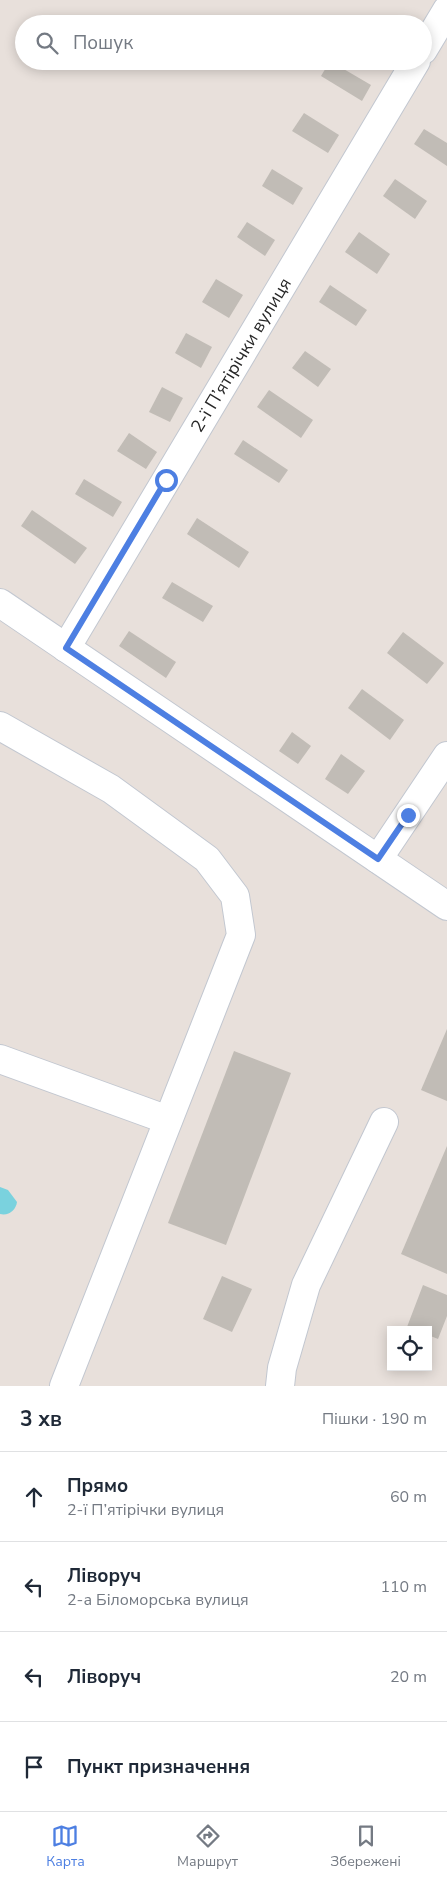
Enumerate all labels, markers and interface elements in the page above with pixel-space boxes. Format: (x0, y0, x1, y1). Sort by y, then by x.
search box (15, 15, 432, 70)
icon: search (33, 29, 61, 57)
text: Пошук (73, 30, 133, 56)
street label: 2-ї П’ятірічки вулиця (185, 273, 297, 437)
route start (155, 469, 178, 492)
route end (397, 804, 420, 827)
map controls (387, 1326, 432, 1371)
button: locate (387, 1326, 432, 1371)
text: 3 хв (20, 1405, 62, 1433)
text: Пішки · 190 m (322, 1408, 427, 1430)
text: Прямо (67, 1473, 128, 1499)
icon: ahead (20, 1483, 48, 1511)
text: 60 m (390, 1486, 427, 1508)
text: 2-ї П’ятірічки вулиця (67, 1499, 224, 1521)
text: Ліворуч (67, 1563, 141, 1589)
icon: left (20, 1573, 48, 1601)
text: 110 m (380, 1576, 427, 1598)
text: 2-а Біломорська вулиця (67, 1589, 249, 1611)
icon: left (20, 1663, 48, 1691)
text: Ліворуч (67, 1664, 141, 1690)
text: 20 m (390, 1666, 427, 1688)
icon: arrive (20, 1753, 48, 1781)
text: Пункт призначення (67, 1754, 250, 1780)
tab: Карта (46, 1822, 85, 1871)
tab: Маршрут (177, 1822, 238, 1871)
tab: Збережені (330, 1822, 401, 1871)

